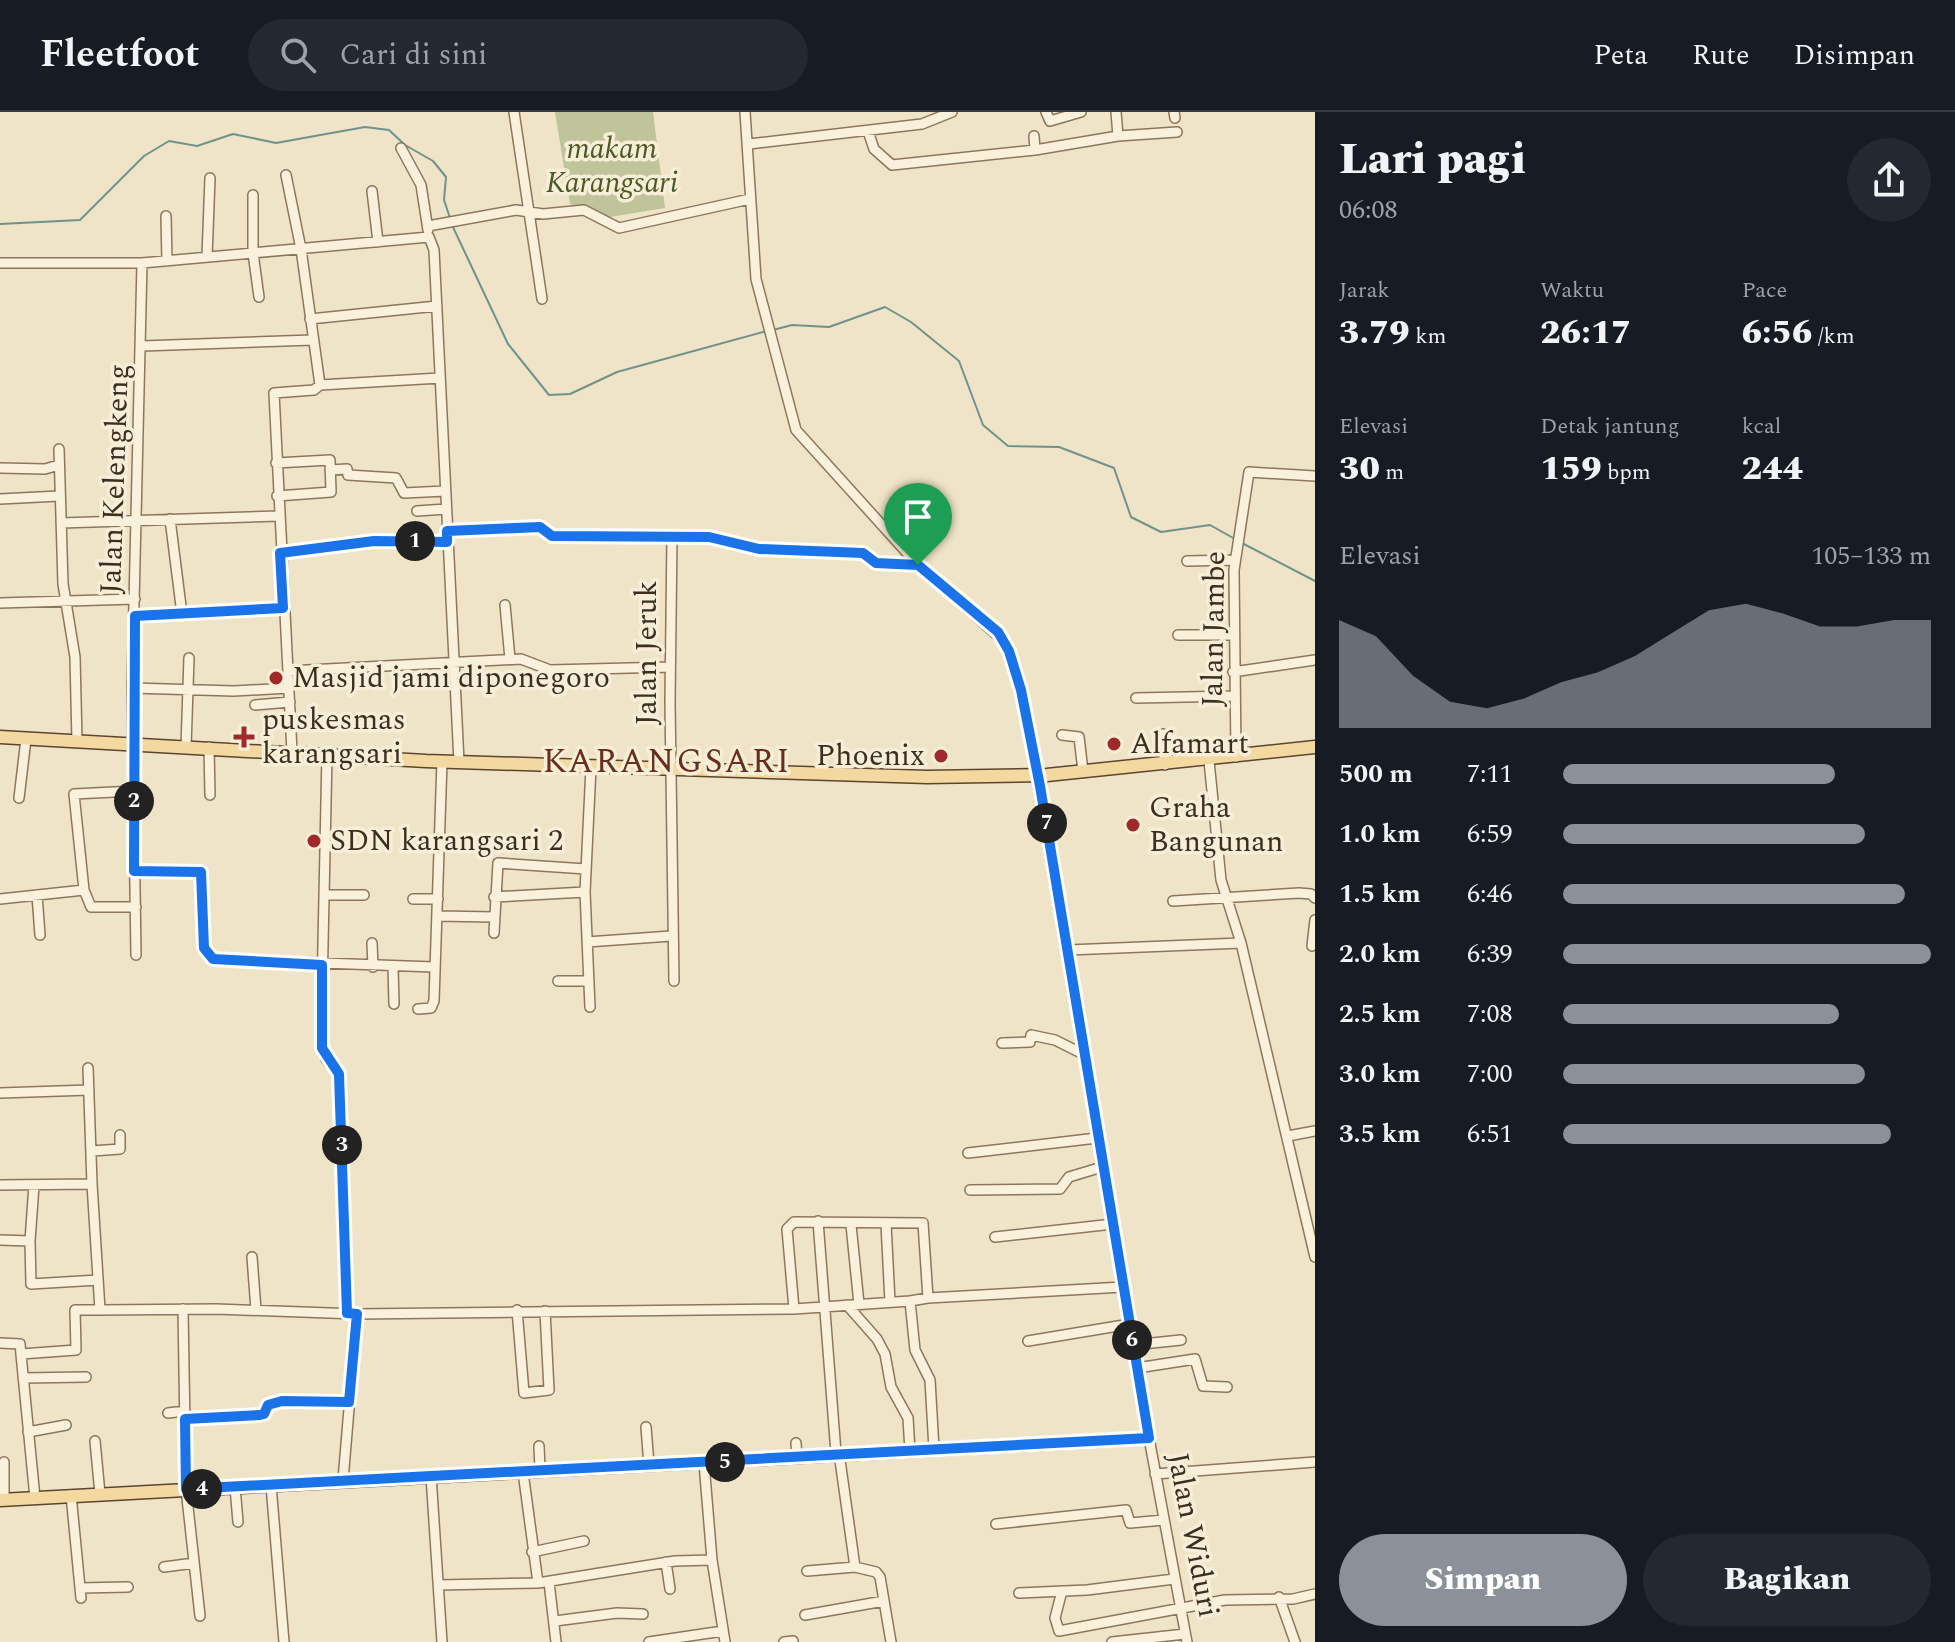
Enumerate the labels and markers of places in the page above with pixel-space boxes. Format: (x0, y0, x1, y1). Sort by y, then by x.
pin (884, 483, 952, 565)
pin: 1 (395, 521, 435, 561)
place label: Masjid jami diponegoro (292, 655, 610, 701)
marker: Masjid jami diponegoro (267, 669, 285, 687)
place label: puskesmas karangsari (262, 697, 406, 777)
place label: Alfamart (1130, 721, 1249, 767)
marker: puskesmas karangsari (233, 726, 255, 748)
place label: Phoenix (816, 733, 925, 779)
marker: Alfamart (1105, 735, 1123, 753)
marker: Phoenix (932, 747, 950, 765)
pin: 2 (114, 781, 154, 821)
place label: Graha Bangunan (1149, 785, 1283, 865)
pin: 7 (1027, 803, 1067, 843)
marker: Graha Bangunan (1124, 816, 1142, 834)
place label: SDN karangsari 2 (330, 818, 563, 864)
marker: SDN karangsari 2 (305, 832, 323, 850)
pin: 3 (322, 1125, 362, 1165)
pin: 6 (1112, 1320, 1152, 1360)
pin: 5 (705, 1442, 745, 1482)
pin: 4 (182, 1469, 222, 1509)

